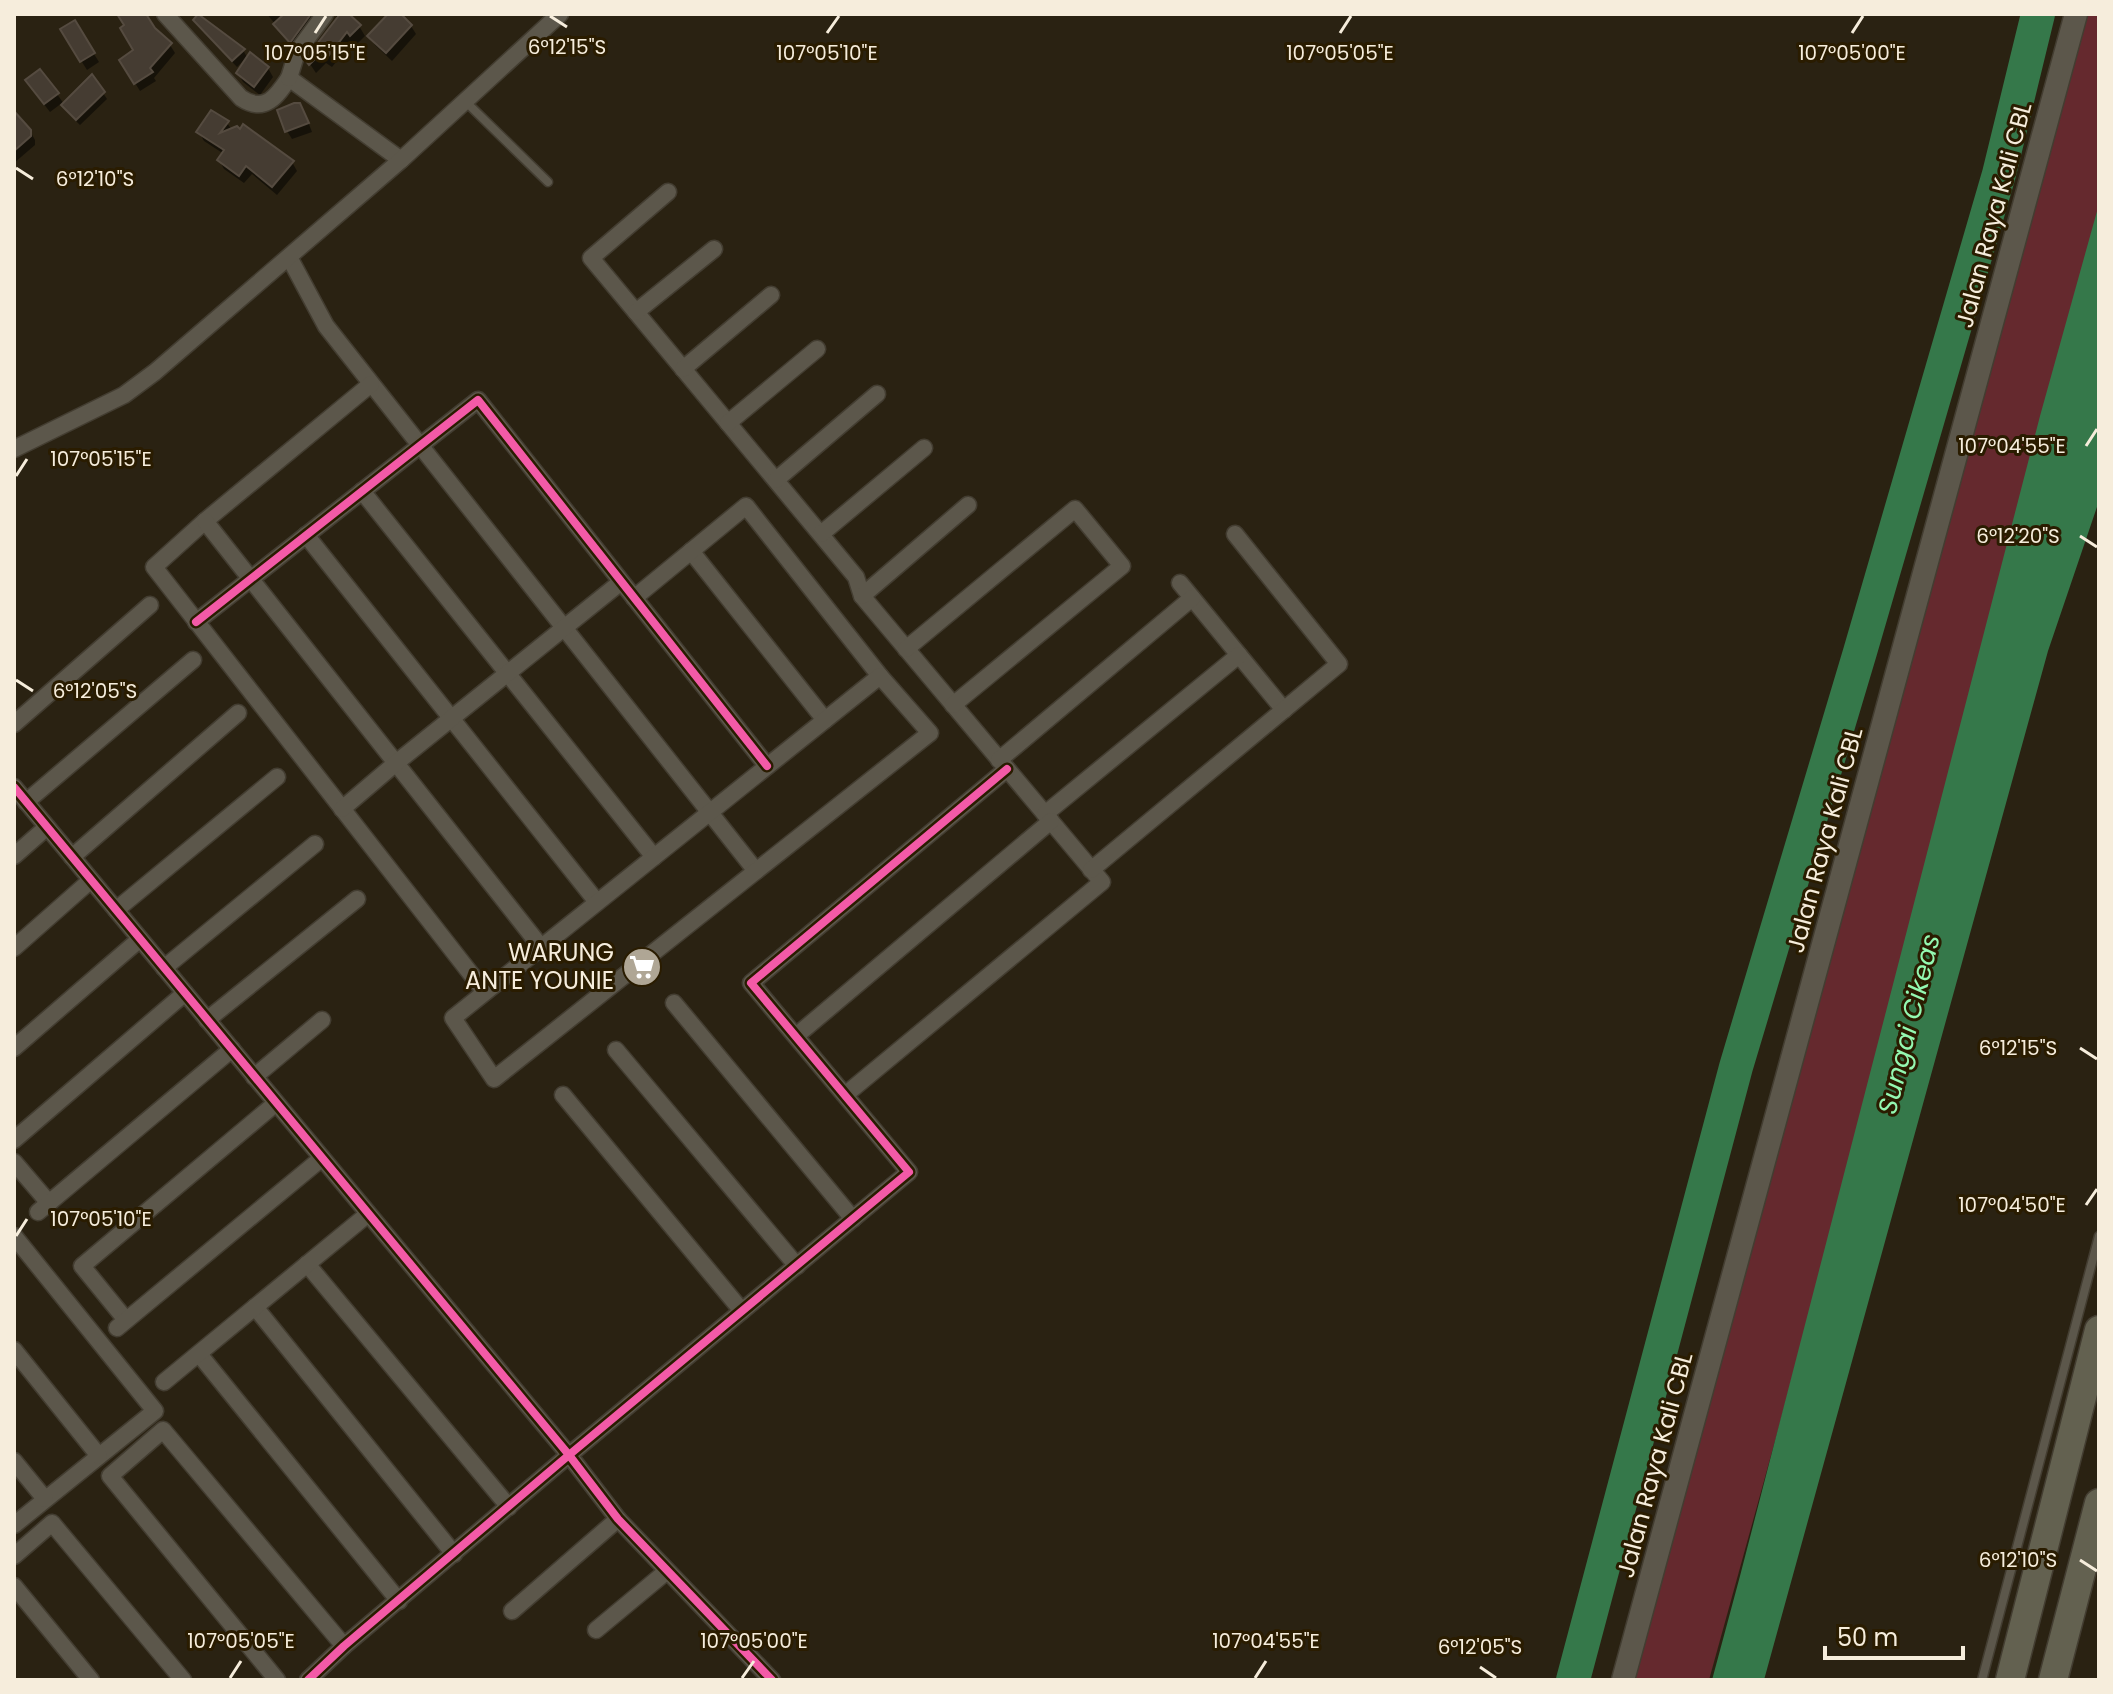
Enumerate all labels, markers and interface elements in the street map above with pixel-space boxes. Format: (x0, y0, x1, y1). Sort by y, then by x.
text: 6°12'15"S (528, 33, 606, 61)
text: 107°05'15"E (264, 39, 366, 67)
text: 107°05'10"E (776, 39, 878, 67)
text: 107°05'05"E (1286, 39, 1394, 67)
text: 107°05'00"E (1798, 39, 1906, 67)
street label: Jalan Raya Kali CBL (1948, 98, 2040, 331)
text: 6°12'10"S (56, 165, 134, 193)
text: 107°04'55"E (1958, 432, 2066, 460)
text: 107°05'15"E (50, 445, 152, 473)
text: 6°12'20"S (1976, 522, 2060, 550)
text: 6°12'05"S (53, 677, 137, 705)
street label: Jalan Raya Kali CBL (1779, 723, 1871, 956)
water label: Sungai Cikeas (1869, 930, 1949, 1118)
place label: WARUNG ANTE YOUNIE (465, 936, 614, 997)
supermarket icon: WARUNG ANTE YOUNIE (621, 946, 663, 988)
text: 6°12'15"S (1979, 1034, 2057, 1062)
text: 107°04'50"E (1958, 1191, 2066, 1219)
text: 107°05'10"E (50, 1205, 152, 1233)
street label: Jalan Raya Kali CBL (1609, 1348, 1701, 1581)
text: 6°12'10"S (1979, 1546, 2057, 1574)
scale bar (1825, 1610, 1963, 1660)
text: 50 m (1837, 1621, 1898, 1654)
text: 107°05'05"E (187, 1627, 295, 1655)
text: 107°05'00"E (700, 1627, 808, 1655)
text: 107°04'55"E (1212, 1627, 1320, 1655)
text: 6°12'05"S (1438, 1633, 1522, 1661)

